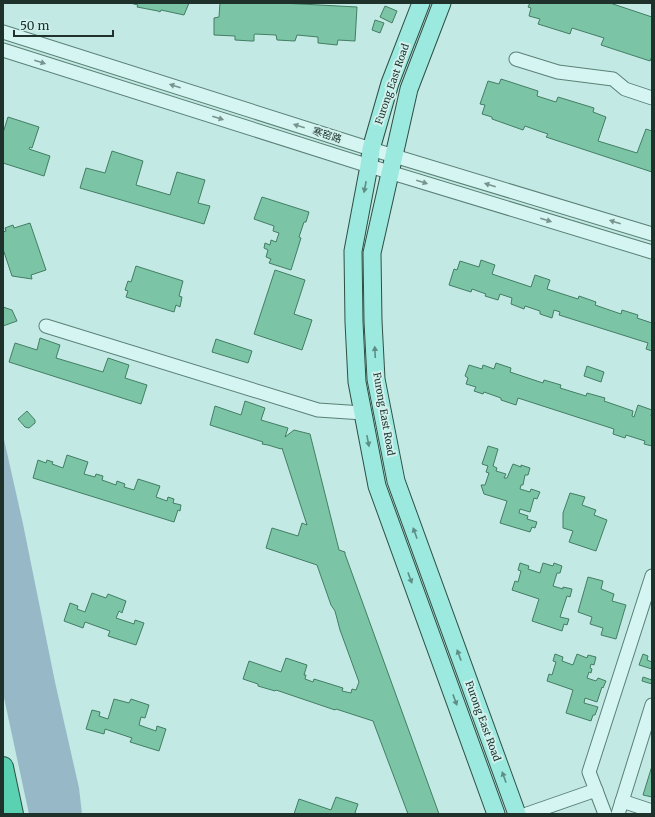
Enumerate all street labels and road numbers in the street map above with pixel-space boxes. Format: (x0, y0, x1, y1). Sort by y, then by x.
street label: Furong East Road (372, 42, 412, 126)
street label: 寒窑路 (311, 124, 343, 146)
street label: Furong East Road (370, 371, 398, 457)
street label: Furong East Road (462, 679, 504, 763)

